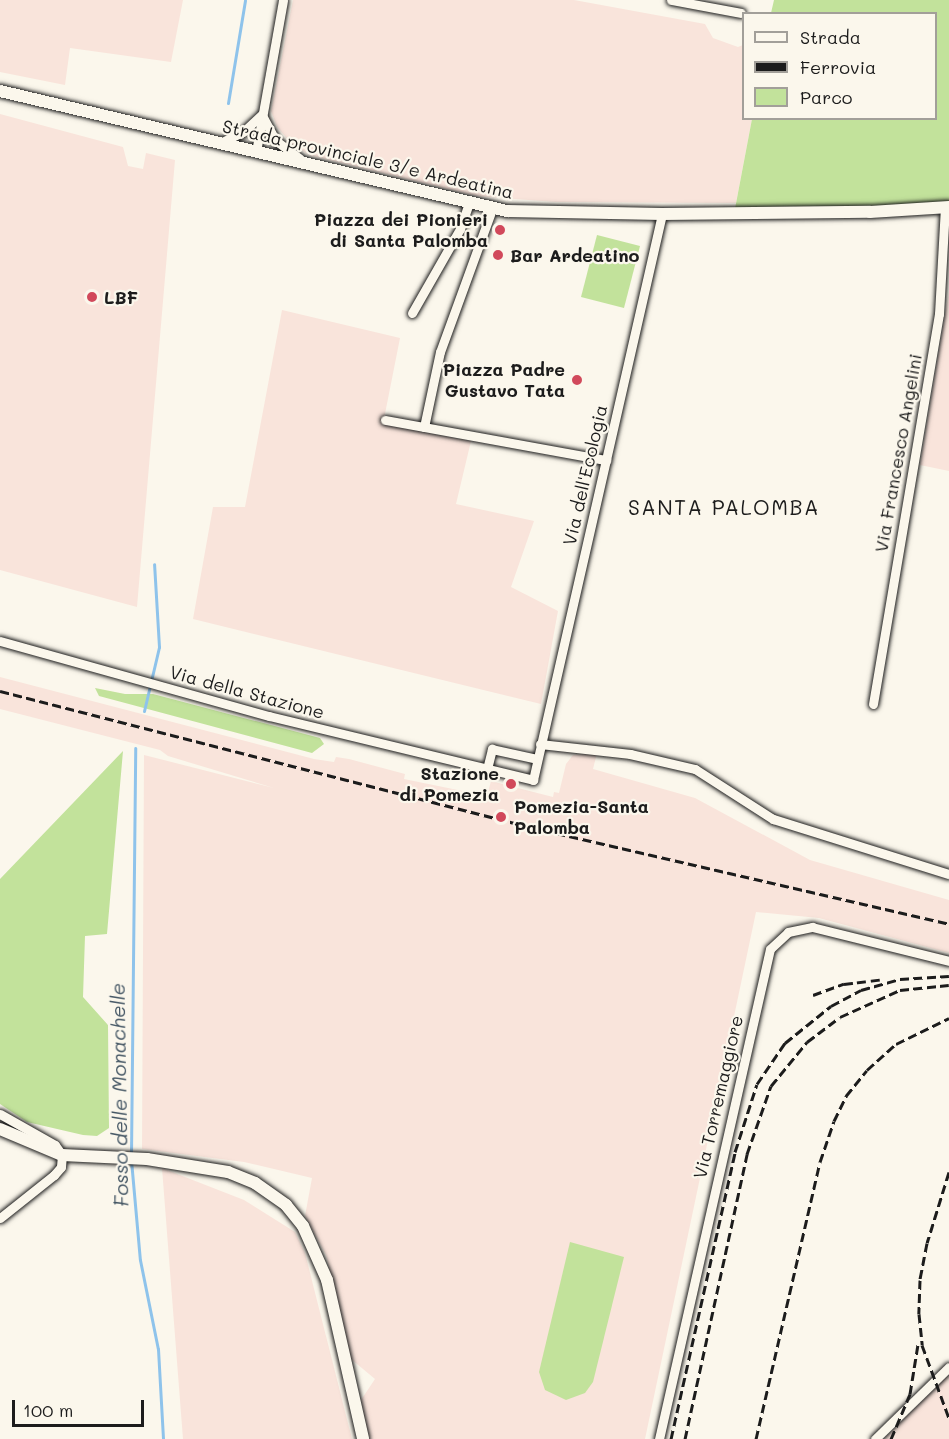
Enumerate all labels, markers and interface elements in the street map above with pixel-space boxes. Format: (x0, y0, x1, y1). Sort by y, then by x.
legend (742, 12, 937, 120)
text: Strada (800, 25, 861, 49)
text: Ferrovia (800, 55, 876, 79)
text: Parco (800, 85, 853, 109)
street label: Strada provinciale 3/e Ardeatina (220, 115, 516, 203)
place label: Piazza dei Pionieri di Santa Palomba (314, 209, 488, 252)
marker: Piazza dei Pionieri di Santa Palomba (493, 223, 507, 237)
place label: Bar Ardeatino (510, 244, 639, 266)
marker: Bar Ardeatino (491, 248, 505, 262)
place label: LBF (104, 286, 138, 308)
marker: LBF (85, 290, 99, 304)
street label: Via Francesco Angelini (870, 352, 926, 554)
place label: Piazza Padre Gustavo Tata (443, 359, 565, 401)
marker: Piazza Padre Gustavo Tata (570, 373, 584, 387)
street label: Via dell'Ecologia (558, 403, 612, 547)
district label: SANTA PALOMBA (628, 494, 820, 520)
street label: Via della Stazione (167, 661, 327, 723)
place label: Stazione di Pomezia (399, 763, 499, 806)
marker: Stazione di Pomezia (504, 777, 518, 791)
place label: Pomezia-Santa Palomba (514, 796, 649, 838)
marker: Pomezia-Santa Palomba (492, 808, 510, 826)
water label: Fosso delle Monachelle (105, 983, 133, 1207)
street label: Via Torremaggiore (689, 1013, 747, 1181)
scale bar (15, 1388, 147, 1426)
text: 100 m (23, 1398, 73, 1422)

